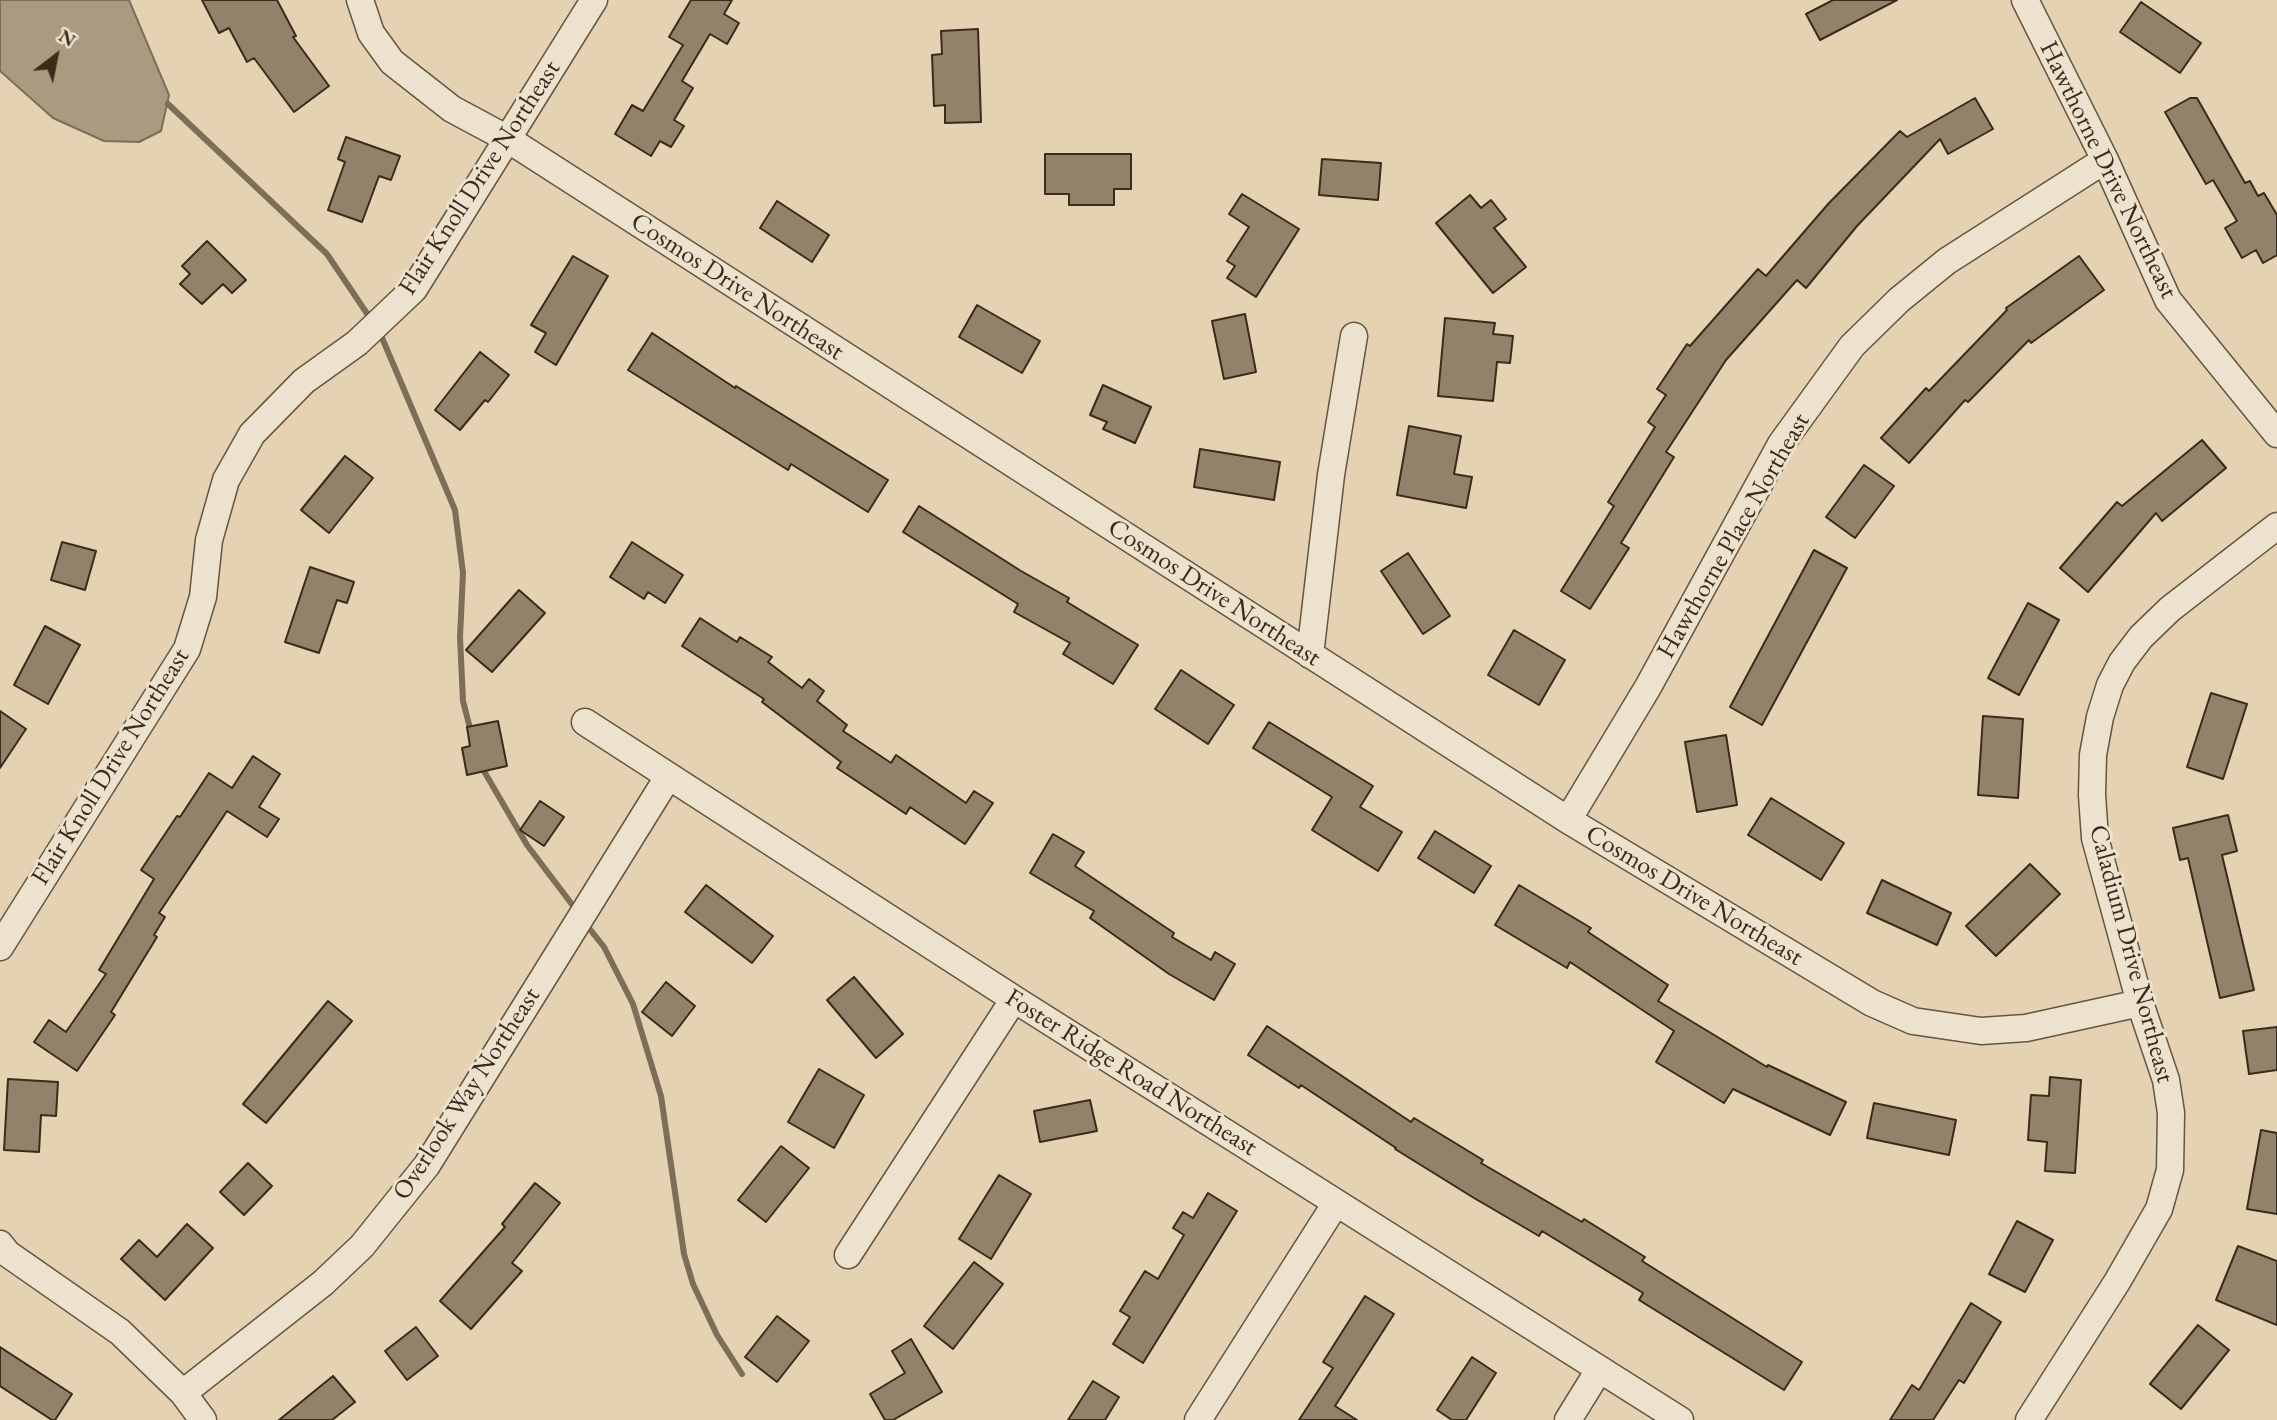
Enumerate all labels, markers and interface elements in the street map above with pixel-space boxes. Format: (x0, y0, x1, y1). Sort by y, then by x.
north arrow (21, 21, 91, 91)
text: N (54, 23, 81, 52)
street label: Hawthorne Drive Northeast (2032, 36, 2184, 304)
street label: Flair Knoll Drive Northeast (392, 55, 568, 301)
street label: Cosmos Drive Northeast (625, 206, 849, 368)
street label: Hawthorne Place Northeast (1651, 408, 1817, 664)
street label: Cosmos Drive Northeast (1102, 512, 1326, 674)
street label: Flair Knoll Drive Northeast (25, 643, 197, 891)
street label: Cosmos Drive Northeast (1580, 819, 1808, 973)
street label: Caladium Drive Northeast (2082, 822, 2180, 1086)
street label: Overlook Way Northeast (387, 982, 547, 1206)
street label: Foster Ridge Road Northeast (999, 983, 1263, 1163)

